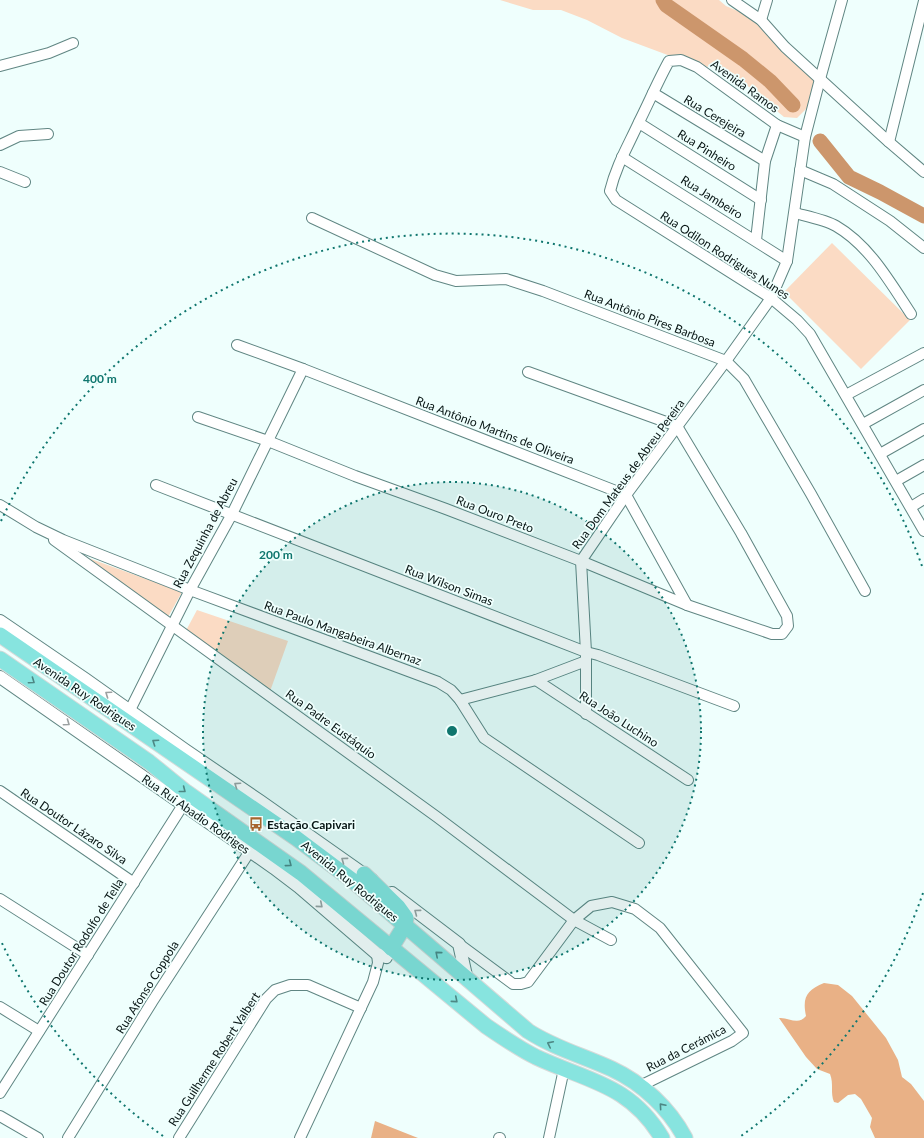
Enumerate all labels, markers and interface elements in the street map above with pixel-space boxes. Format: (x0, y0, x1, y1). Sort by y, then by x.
street label: Avenida Ramos (708, 56, 782, 116)
street label: Rua Cerejeira (681, 92, 749, 140)
street label: Rua Pinheiro (675, 126, 739, 174)
street label: Rua Jambeiro (678, 172, 746, 222)
street label: Rua Odilon Rodrigues Nunes (658, 208, 792, 302)
street label: Rua Antônio Pires Barbosa (582, 286, 718, 350)
text: 400 m (83, 371, 117, 386)
street label: Rua Antônio Martins de Oliveira (414, 393, 576, 467)
street label: Rua Dom Mateus de Abreu Pereira (569, 396, 688, 552)
street label: Rua Zequinha de Abreu (170, 475, 240, 591)
street label: Rua Ouro Preto (454, 492, 536, 536)
text: 200 m (259, 547, 293, 562)
street label: Rua Wilson Simas (403, 561, 495, 609)
street label: Rua Paulo Mangabeira Albernaz (262, 597, 424, 669)
street label: Avenida Ruy Rodrigues (31, 654, 139, 734)
one-way arrow (28, 676, 35, 684)
street label: Rua Padre Eustáquio (283, 686, 379, 762)
street label: Rua João Luchino (577, 688, 662, 750)
one-way arrow (105, 691, 112, 699)
one-way arrow (62, 718, 69, 725)
centre of rings (445, 724, 459, 738)
one-way arrow (152, 739, 159, 747)
street label: Rua Rui Abadio Rodriges (139, 771, 253, 857)
one-way arrow (234, 782, 241, 790)
street label: Rua Doutor Lázaro Silva (18, 785, 130, 867)
one-way arrow (178, 785, 185, 792)
bus stop icon: Estação Capivari (248, 816, 264, 832)
place label: Estação Capivari (267, 817, 355, 832)
street label: Avenida Ruy Rodrigues (298, 837, 402, 925)
one-way arrow (341, 858, 348, 865)
one-way arrow (285, 859, 292, 866)
street label: Rua Doutor Rodolfo de Tella (36, 876, 126, 1008)
one-way arrow (315, 900, 323, 907)
one-way arrow (414, 910, 421, 917)
street label: Rua Afonso Coppola (112, 938, 182, 1036)
one-way arrow (435, 951, 443, 958)
street label: Rua Guilherme Robert Valbert (165, 989, 263, 1129)
one-way arrow (450, 996, 457, 1003)
street label: Rua da Cerámica (644, 1021, 728, 1075)
one-way arrow (547, 1041, 554, 1049)
one-way arrow (660, 1104, 667, 1111)

